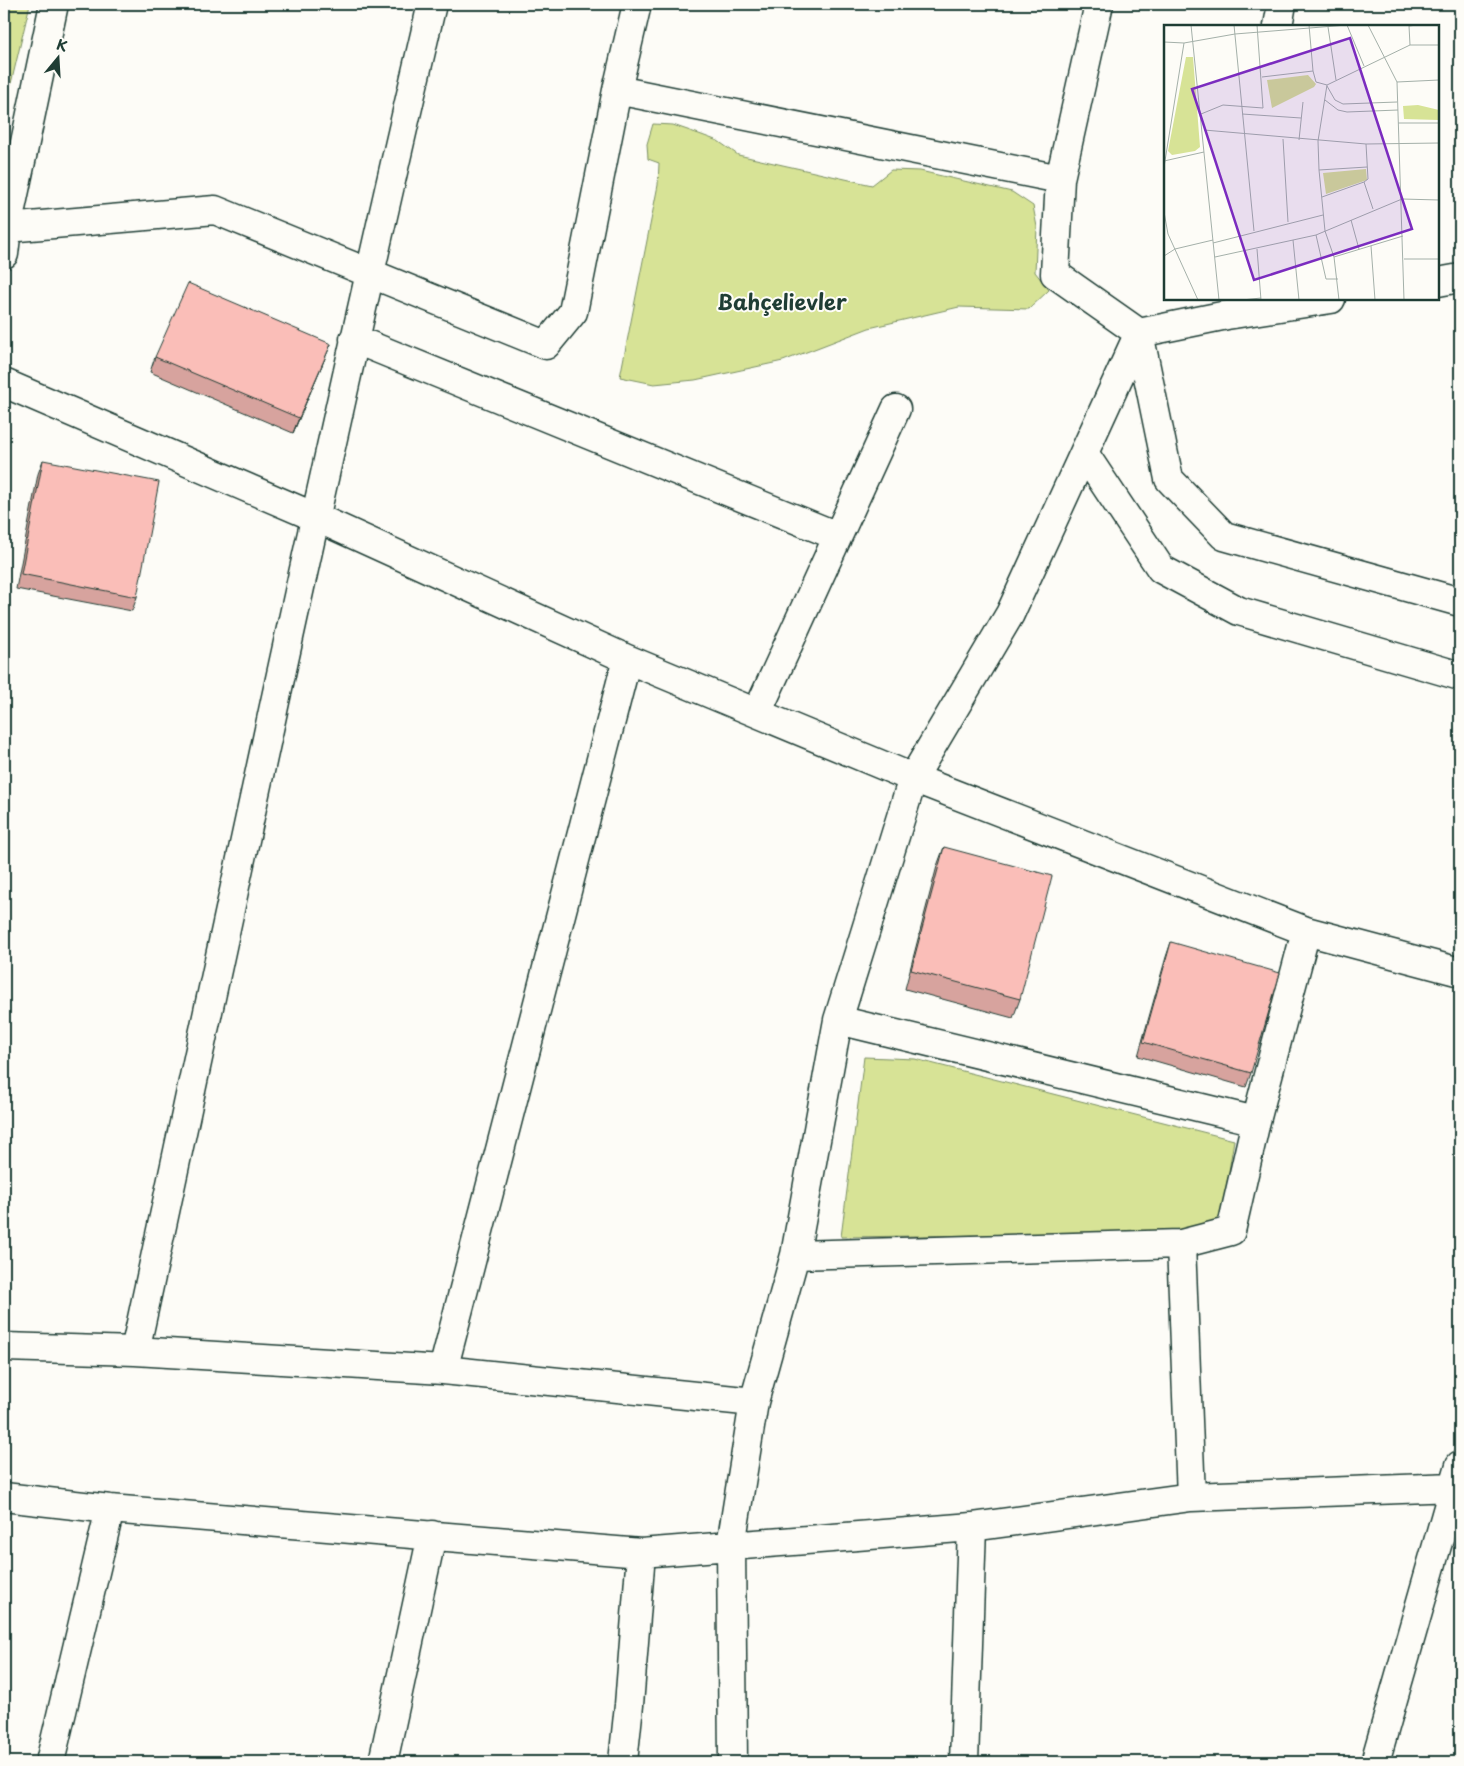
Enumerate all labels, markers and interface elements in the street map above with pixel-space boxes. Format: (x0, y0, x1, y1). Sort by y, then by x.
inset map (1164, 25, 1439, 300)
north arrow (32, 32, 82, 82)
text: K (54, 34, 70, 57)
district label: Bahçelievler (717, 285, 847, 317)

